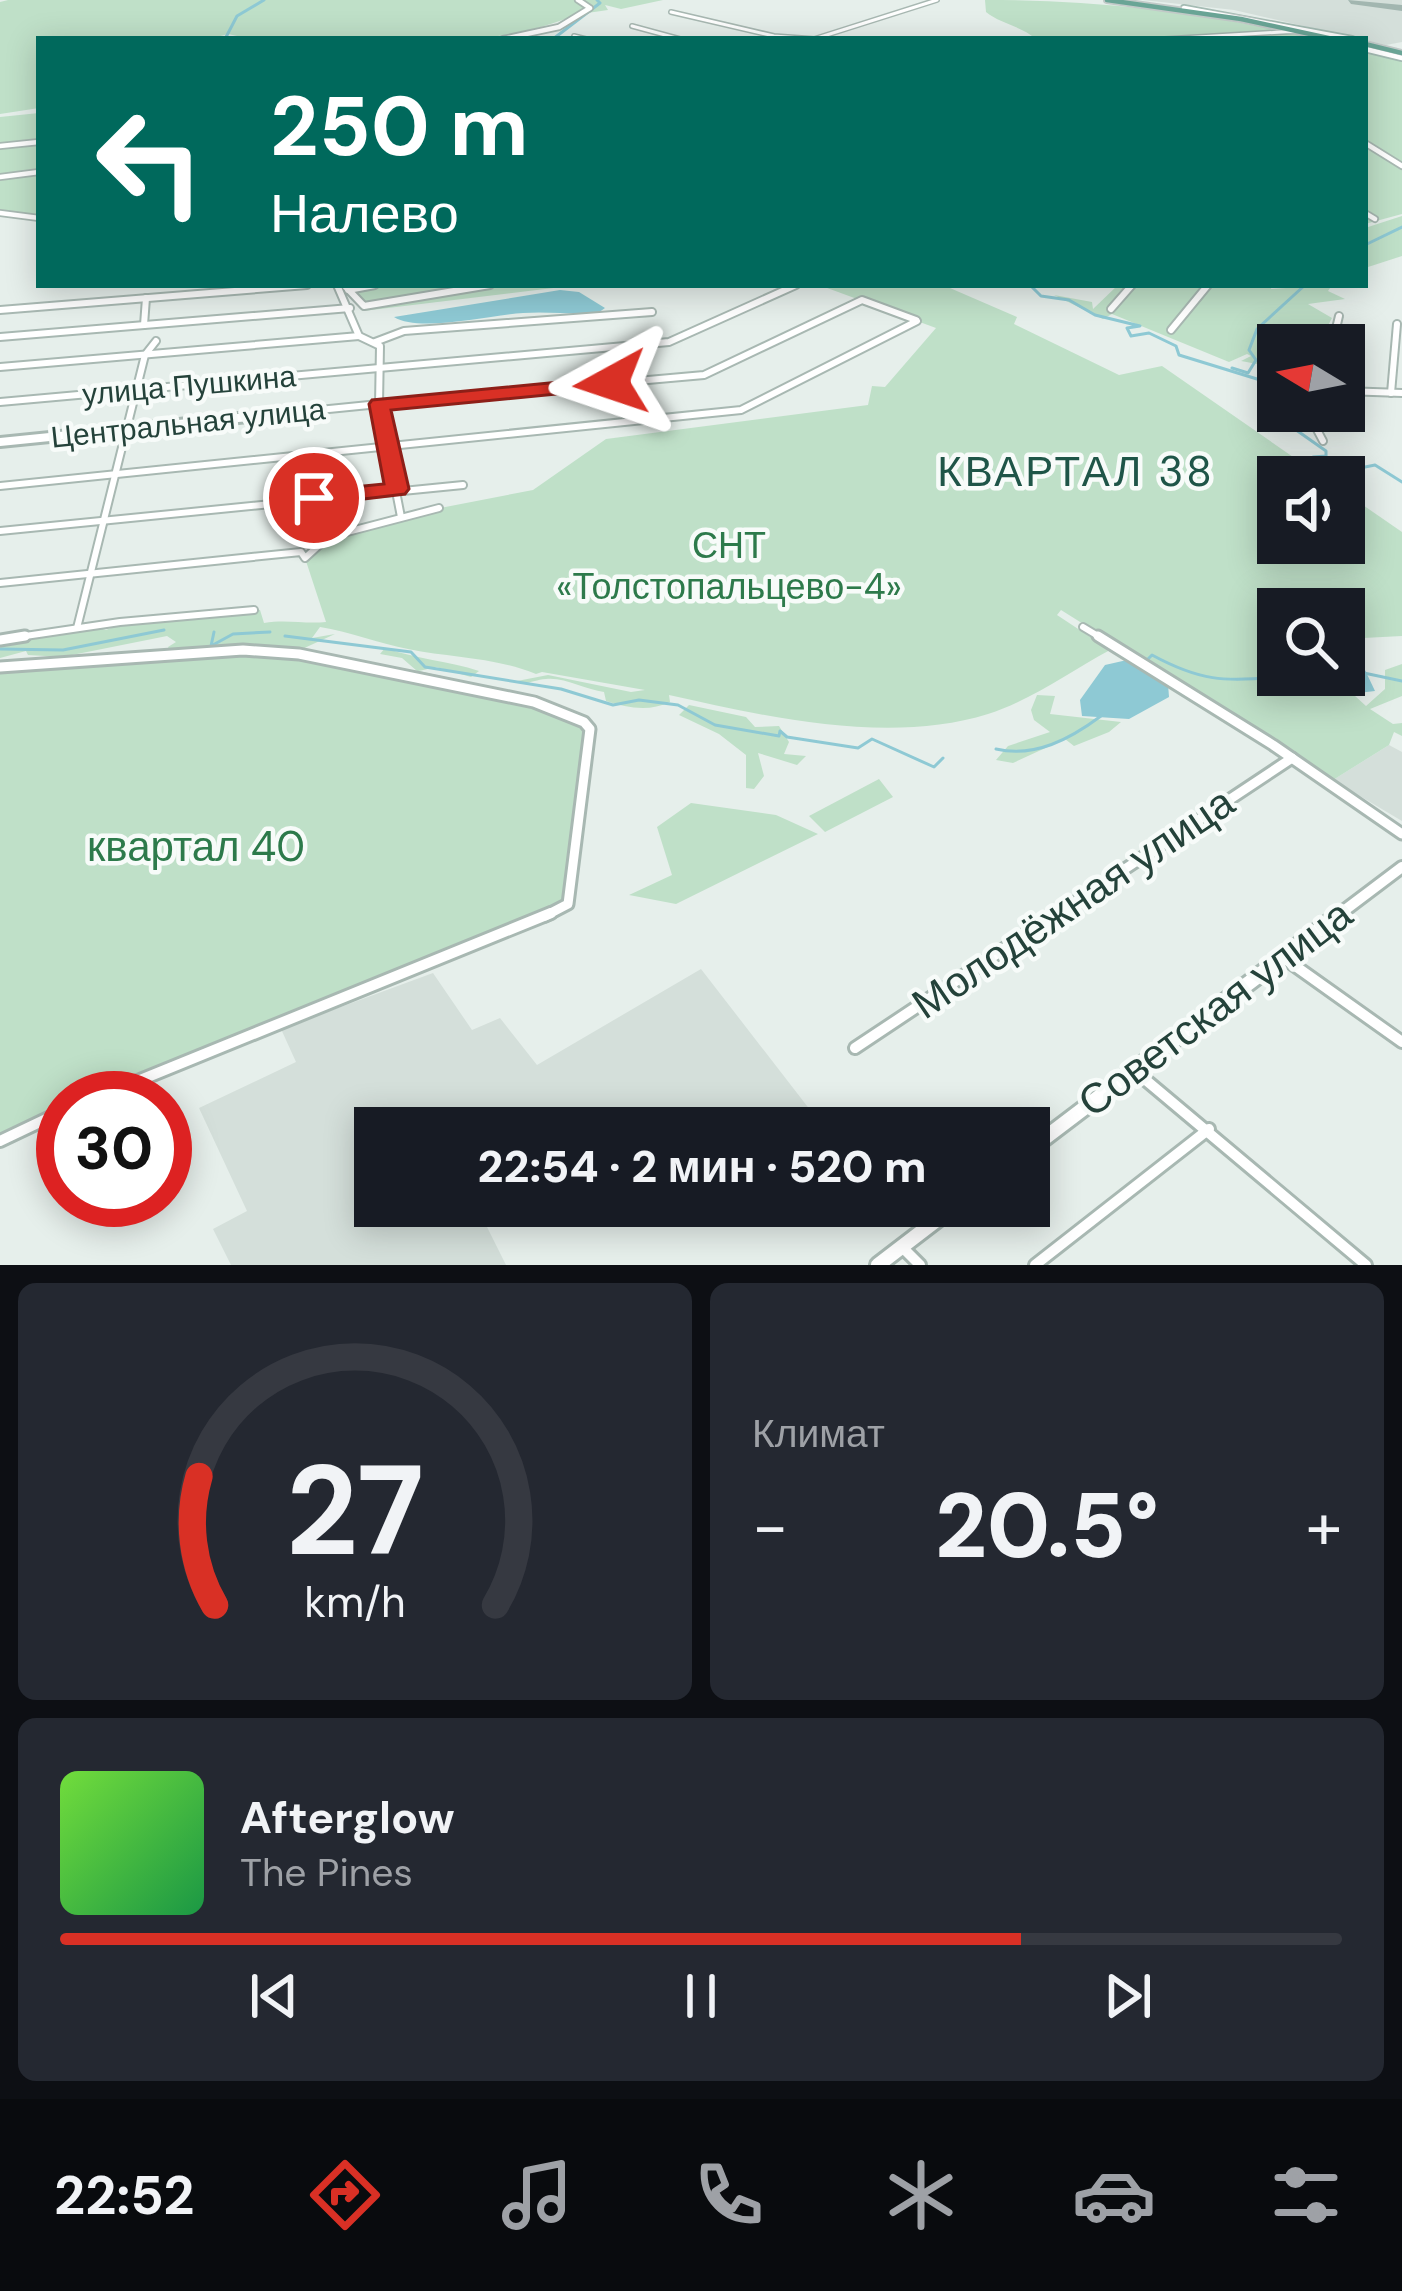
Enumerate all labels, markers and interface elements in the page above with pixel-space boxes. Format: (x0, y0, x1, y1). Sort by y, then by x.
text: 250 m (270, 72, 529, 181)
icon: left (72, 84, 228, 240)
text: Налево (270, 178, 459, 249)
position arrow (548, 320, 674, 446)
north arrow (1257, 324, 1365, 432)
map controls (1257, 324, 1365, 696)
street label: улица Пушкина (81, 356, 298, 414)
street label: Центральная улица (49, 389, 327, 457)
district label: КВАРТАЛ 38 (937, 444, 1215, 499)
pin (263, 447, 365, 549)
button: sound (1257, 456, 1365, 564)
icon: arrive (281, 465, 347, 531)
park label: СНТ «Толстопальцево-4» (556, 522, 902, 610)
button: search (1257, 588, 1365, 696)
street label: Молодёжная улица (901, 774, 1245, 1031)
park label: квартал 40 (87, 819, 305, 874)
street label: Советская улица (1067, 887, 1364, 1129)
speed limit sign: 30 (36, 1071, 192, 1227)
text: 22:54 · 2 мин · 520 m (477, 1137, 927, 1196)
text: Климат (752, 1408, 885, 1459)
text: 27 (286, 1430, 424, 1593)
text: 20.5° (935, 1468, 1159, 1585)
text: − (752, 1484, 788, 1569)
text: + (1306, 1484, 1342, 1569)
text: km/h (304, 1573, 406, 1629)
text: Afterglow (240, 1788, 455, 1847)
text: The Pines (240, 1847, 413, 1898)
icon: previous (241, 1963, 307, 2029)
icon: pause (668, 1963, 734, 2029)
icon: next (1095, 1963, 1161, 2029)
icon: directions (303, 2153, 387, 2237)
icon: music (495, 2153, 579, 2237)
icon: phone (687, 2153, 771, 2237)
icon: climate (879, 2153, 963, 2237)
icon: car (1072, 2153, 1156, 2237)
icon: filters (1264, 2153, 1348, 2237)
text: 22:52 (54, 2160, 195, 2231)

